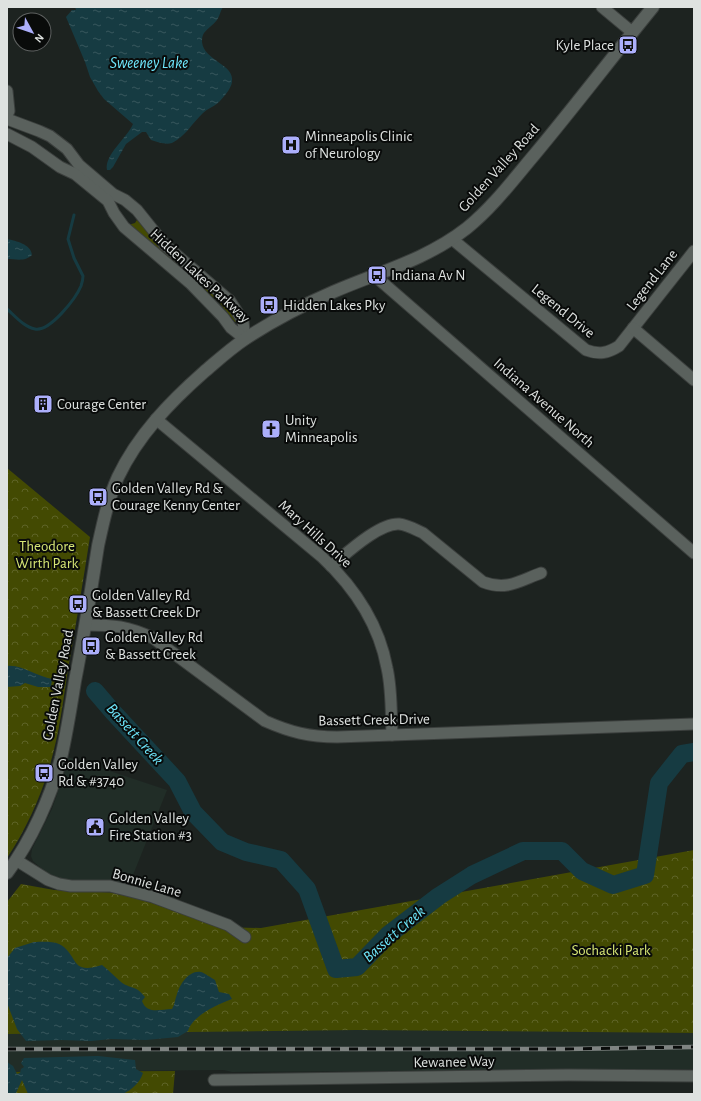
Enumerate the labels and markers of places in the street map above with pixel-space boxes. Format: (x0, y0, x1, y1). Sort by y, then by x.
bus stop icon: Kyle Place (617, 34, 639, 56)
place label: Kyle Place (556, 38, 614, 53)
place label: Minneapolis Clinic of Neurology (305, 129, 413, 161)
hospital icon: Minneapolis Clinic of Neurology (280, 134, 302, 156)
bus stop icon: Indiana Av N (366, 264, 388, 286)
place label: Indiana Av N (391, 268, 465, 283)
bus stop icon: Hidden Lakes Pky (258, 294, 280, 316)
place label: Hidden Lakes Pky (283, 298, 386, 313)
building icon: Courage Center (32, 393, 54, 415)
place label: Courage Center (57, 397, 146, 412)
place label: Unity Minneapolis (285, 413, 358, 445)
church icon: Unity Minneapolis (260, 418, 282, 440)
place label: Golden Valley Rd & Courage Kenny Center (112, 481, 240, 513)
bus stop icon: Golden Valley Rd & Courage Kenny Center (87, 486, 109, 508)
place label: Golden Valley Rd & Bassett Creek Dr (92, 588, 200, 620)
bus stop icon: Golden Valley Rd & Bassett Creek Dr (67, 593, 89, 615)
place label: Golden Valley Rd & Bassett Creek (105, 630, 203, 662)
bus stop icon: Golden Valley Rd & Bassett Creek (80, 635, 102, 657)
place label: Golden Valley Rd & #3740 (58, 757, 139, 789)
bus stop icon: Golden Valley Rd & #3740 (33, 762, 55, 784)
place label: Golden Valley Fire Station #3 (109, 811, 192, 843)
public building icon: Golden Valley Fire Station #3 (84, 816, 106, 838)

